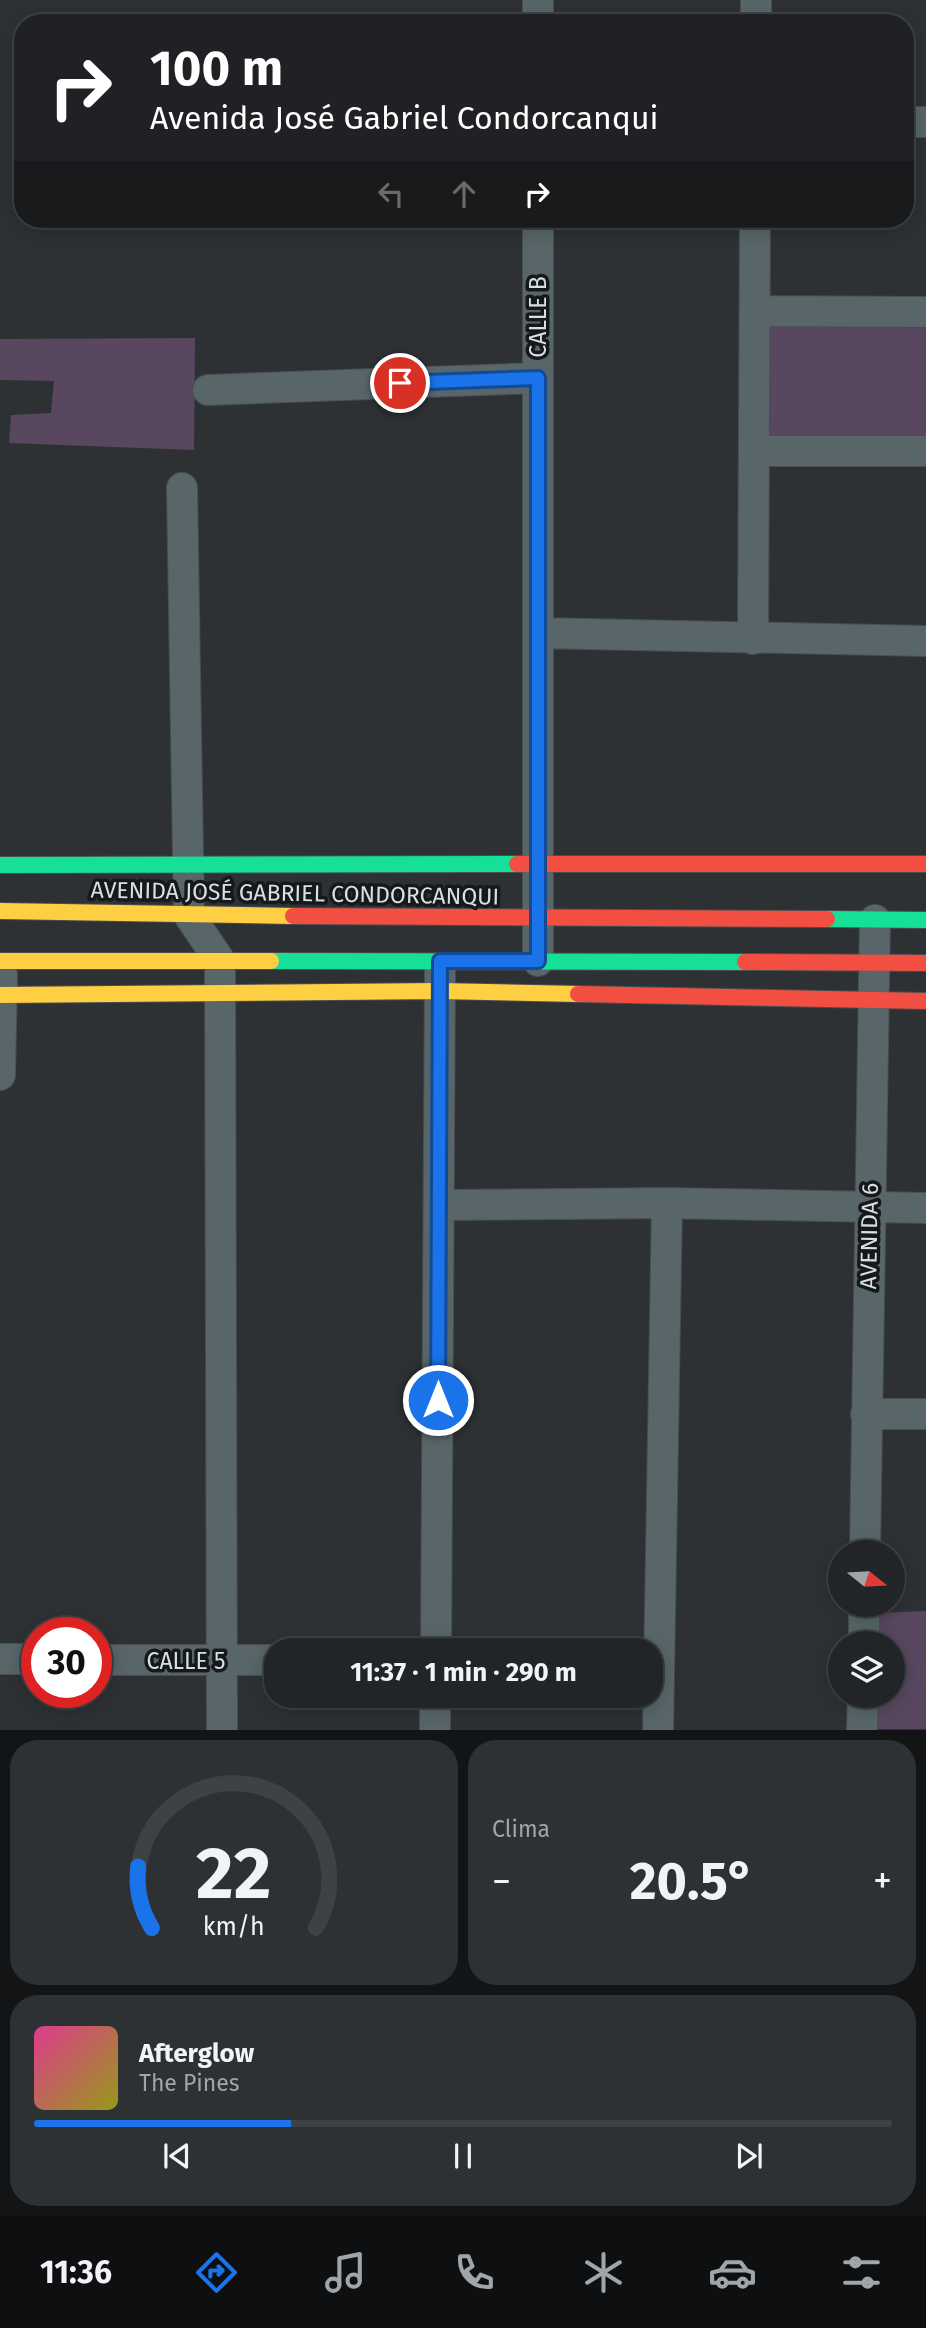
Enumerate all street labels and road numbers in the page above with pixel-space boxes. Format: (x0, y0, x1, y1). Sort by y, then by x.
street label: CALLE B (524, 276, 552, 358)
street label: AVENIDA JOSÉ GABRIEL CONDORCANQUI (91, 874, 500, 911)
street label: AVENIDA 6 (854, 1182, 884, 1290)
street label: CALLE 5 (147, 1647, 225, 1675)

